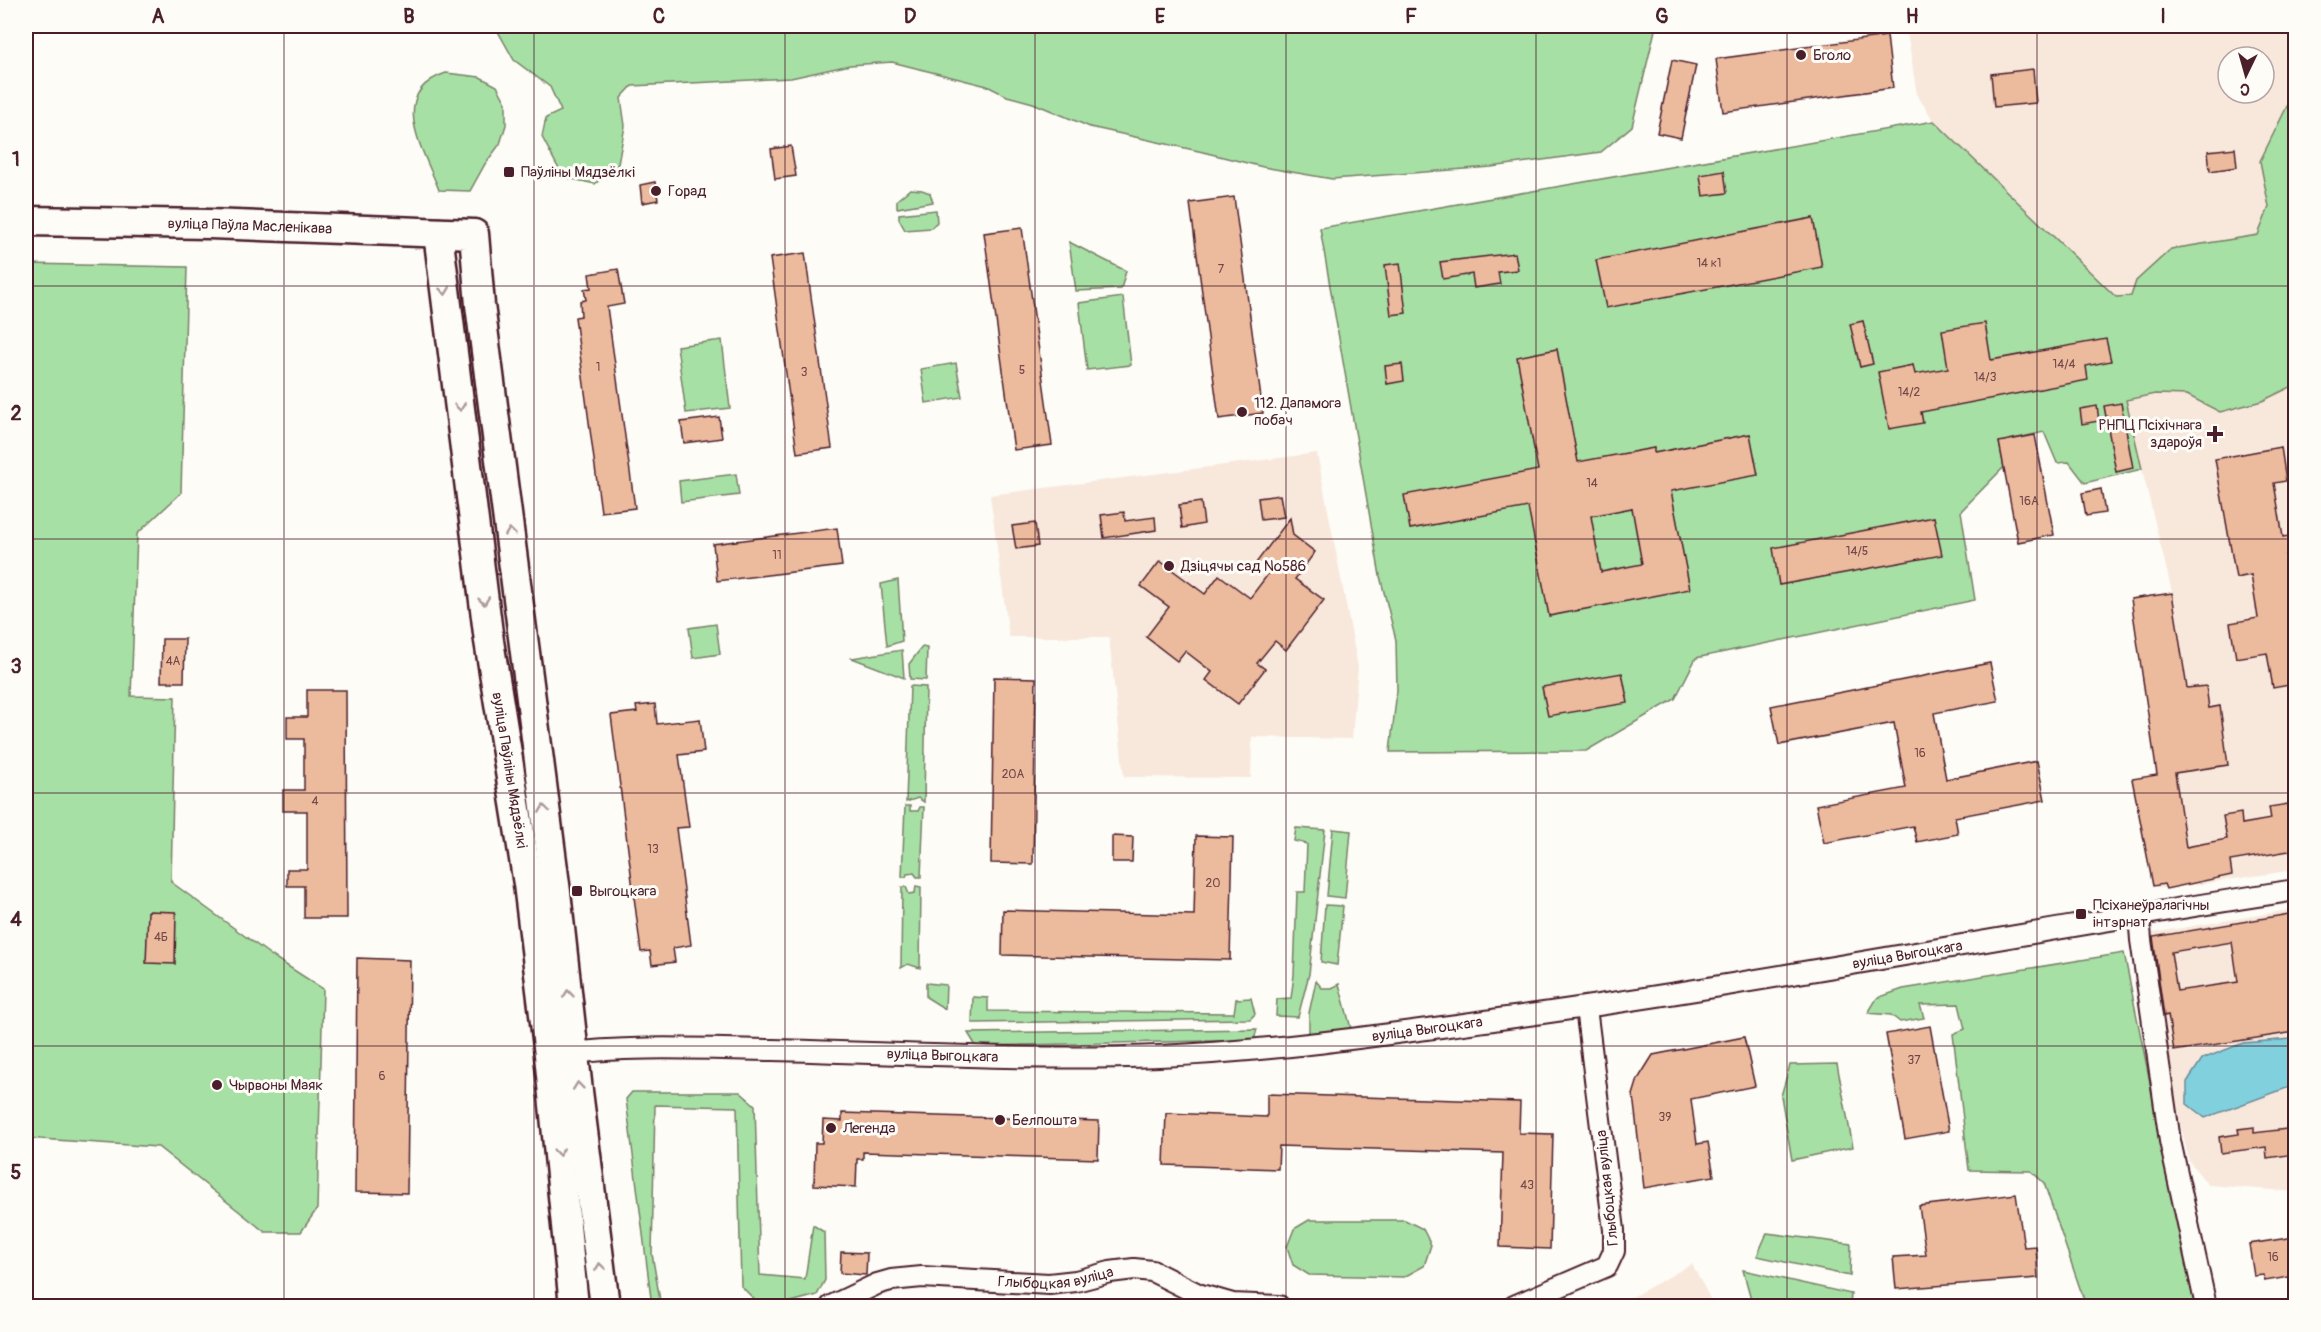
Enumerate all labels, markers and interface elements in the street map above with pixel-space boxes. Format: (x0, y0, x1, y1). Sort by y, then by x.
text: A (152, 4, 165, 29)
text: B (403, 4, 415, 29)
text: C (653, 4, 665, 29)
text: D (904, 4, 917, 29)
text: E (1155, 4, 1166, 29)
text: F (1405, 4, 1417, 29)
text: G (1655, 4, 1669, 29)
text: H (1906, 4, 1919, 29)
text: I (2160, 4, 2166, 29)
north arrow (2216, 45, 2276, 105)
place label: Бголо (1813, 46, 1851, 65)
marker: Бголо (1794, 48, 1808, 62)
text: С (2239, 79, 2251, 99)
text: 1 (12, 147, 20, 172)
place label: Паўліны Мядзёлкі (521, 163, 635, 182)
marker: Паўліны Мядзёлкі (502, 165, 516, 179)
place label: Горад (668, 182, 706, 201)
marker: Горад (649, 184, 663, 198)
street label: вуліца Паўла Масленікава (168, 214, 333, 239)
house number: 14 к1 (1696, 256, 1722, 271)
house number: 7 (1218, 262, 1225, 277)
one-way arrow (439, 287, 451, 296)
house number: 14/4 (2053, 357, 2075, 372)
house number: 1 (596, 360, 600, 375)
house number: 5 (1019, 363, 1025, 378)
house number: 3 (801, 365, 808, 380)
house number: 14/3 (1974, 370, 1997, 385)
house number: 14/2 (1898, 385, 1921, 400)
place label: 112. Дапамога побач (1254, 394, 1341, 430)
text: 2 (10, 401, 22, 426)
one-way arrow (453, 402, 466, 412)
marker: 112. Дапамога побач (1235, 405, 1249, 419)
place label: РНПЦ Псіхічнага здароўя (2099, 416, 2202, 452)
marker: РНПЦ Псіхічнага здароўя (2206, 425, 2224, 443)
house number: 14 (1586, 476, 1598, 491)
house number: 16А (2019, 494, 2039, 509)
one-way arrow (504, 527, 516, 536)
house number: 14/5 (1846, 544, 1868, 559)
house number: 11 (772, 548, 782, 563)
place label: Дзіцячы сад №586 (1180, 557, 1306, 576)
marker: Дзіцячы сад №586 (1162, 559, 1176, 573)
one-way arrow (477, 596, 490, 605)
text: 3 (10, 654, 22, 679)
house number: 4А (166, 654, 181, 669)
street label: вуліца Паўліны Мядзёлкі (487, 691, 531, 850)
house number: 16 (1914, 746, 1926, 761)
house number: 20А (1002, 767, 1025, 782)
house number: 4 (312, 794, 319, 809)
one-way arrow (539, 804, 551, 813)
house number: 13 (647, 842, 659, 857)
house number: 20 (1206, 876, 1220, 891)
place label: Выгоцкага (589, 882, 657, 901)
marker: Выгоцкага (570, 884, 584, 898)
place label: Псіханеўралагічны інтэрнат (2093, 896, 2210, 932)
text: 4 (10, 907, 22, 932)
marker: Псіханеўралагічны інтэрнат (2074, 907, 2088, 921)
house number: 4Б (154, 930, 168, 945)
street label: вуліца Выгоцкага (1851, 936, 1964, 974)
one-way arrow (562, 989, 575, 998)
street label: вуліца Выгоцкага (1371, 1013, 1484, 1046)
street label: вуліца Выгоцкага (886, 1045, 999, 1067)
house number: 37 (1907, 1053, 1921, 1068)
house number: 6 (379, 1069, 386, 1084)
place label: Чырвоны Маяк (229, 1076, 323, 1095)
marker: Чырвоны Маяк (210, 1078, 224, 1092)
one-way arrow (572, 1081, 584, 1090)
house number: 39 (1659, 1110, 1671, 1125)
place label: Белпошта (1012, 1111, 1077, 1130)
marker: Белпошта (993, 1113, 1007, 1127)
place label: Легенда (842, 1119, 895, 1138)
marker: Легенда (824, 1121, 838, 1135)
street label: Глыбоцкая вуліца (1592, 1129, 1623, 1247)
one-way arrow (552, 1148, 565, 1157)
text: 5 (11, 1160, 22, 1185)
house number: 43 (1520, 1178, 1534, 1193)
house number: 16 (2267, 1250, 2279, 1265)
one-way arrow (595, 1262, 607, 1271)
street label: Глыбоцкая вуліца (997, 1263, 1116, 1294)

